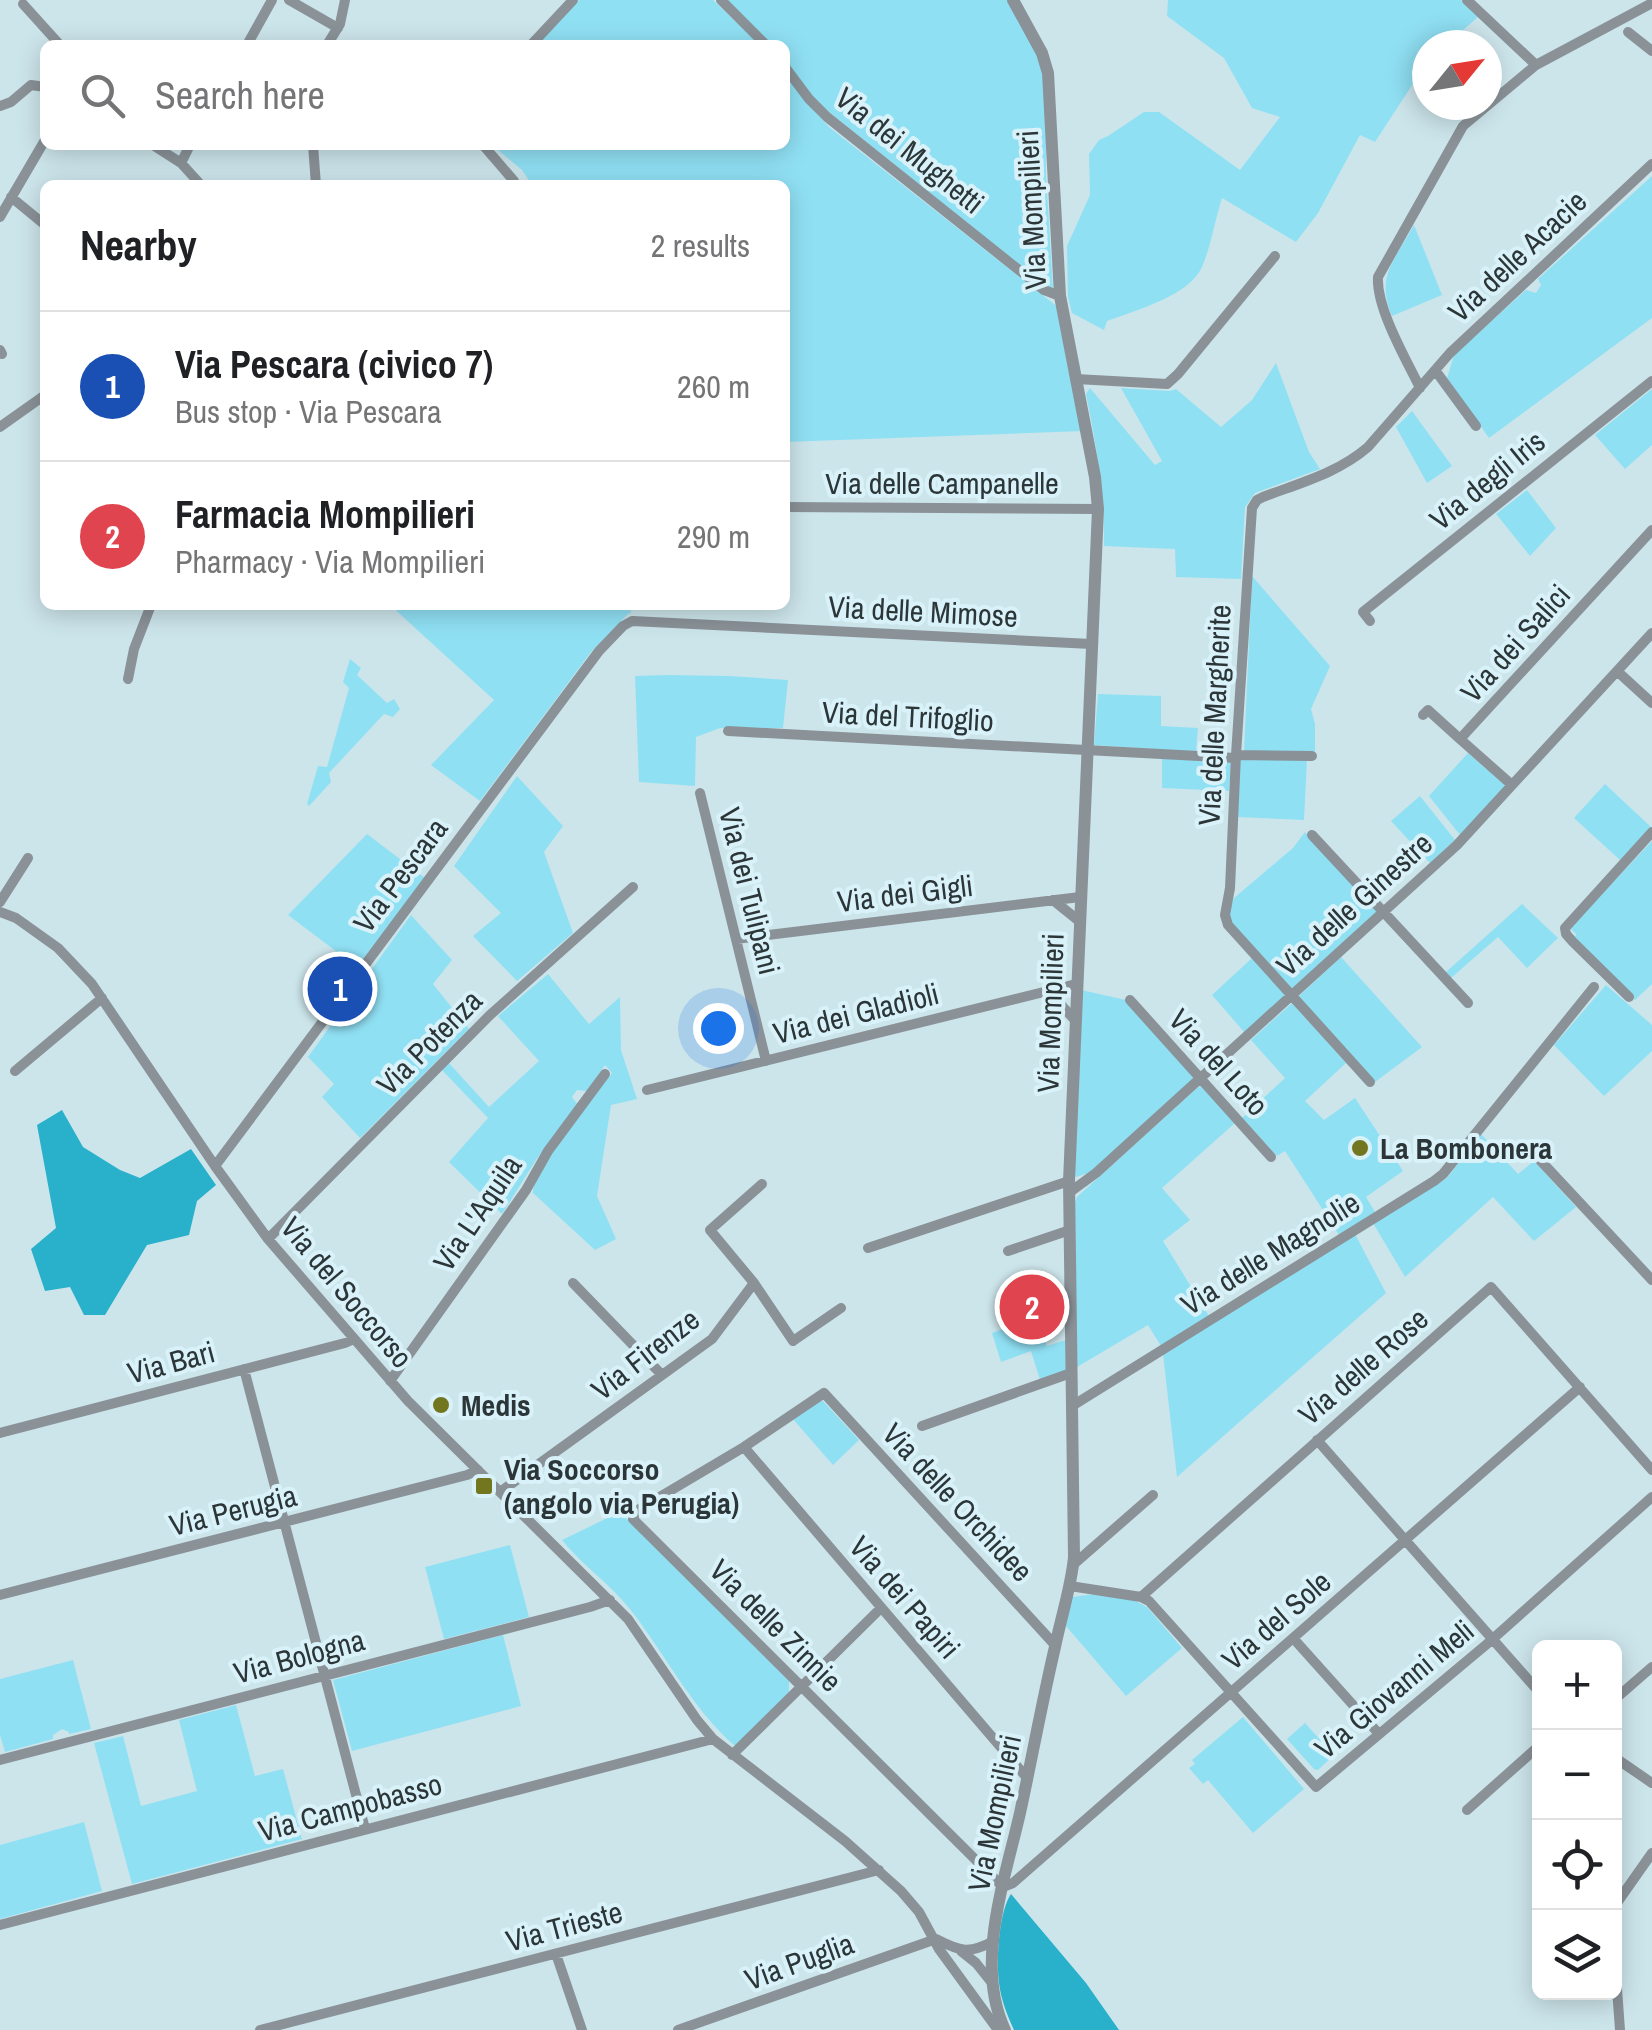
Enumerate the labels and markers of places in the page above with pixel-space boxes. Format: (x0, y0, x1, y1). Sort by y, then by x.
pin: 1 (308, 952, 372, 1026)
place label: La Bombonera (1380, 1128, 1553, 1168)
marker: La Bombonera (1349, 1137, 1371, 1159)
pin: 2 (1000, 1270, 1064, 1344)
place label: Medis (461, 1385, 531, 1425)
marker: Medis (430, 1394, 452, 1416)
place label: Via Soccorso (angolo via Perugia) (504, 1449, 739, 1523)
marker: Via Soccorso (angolo via Perugia) (473, 1475, 495, 1497)

